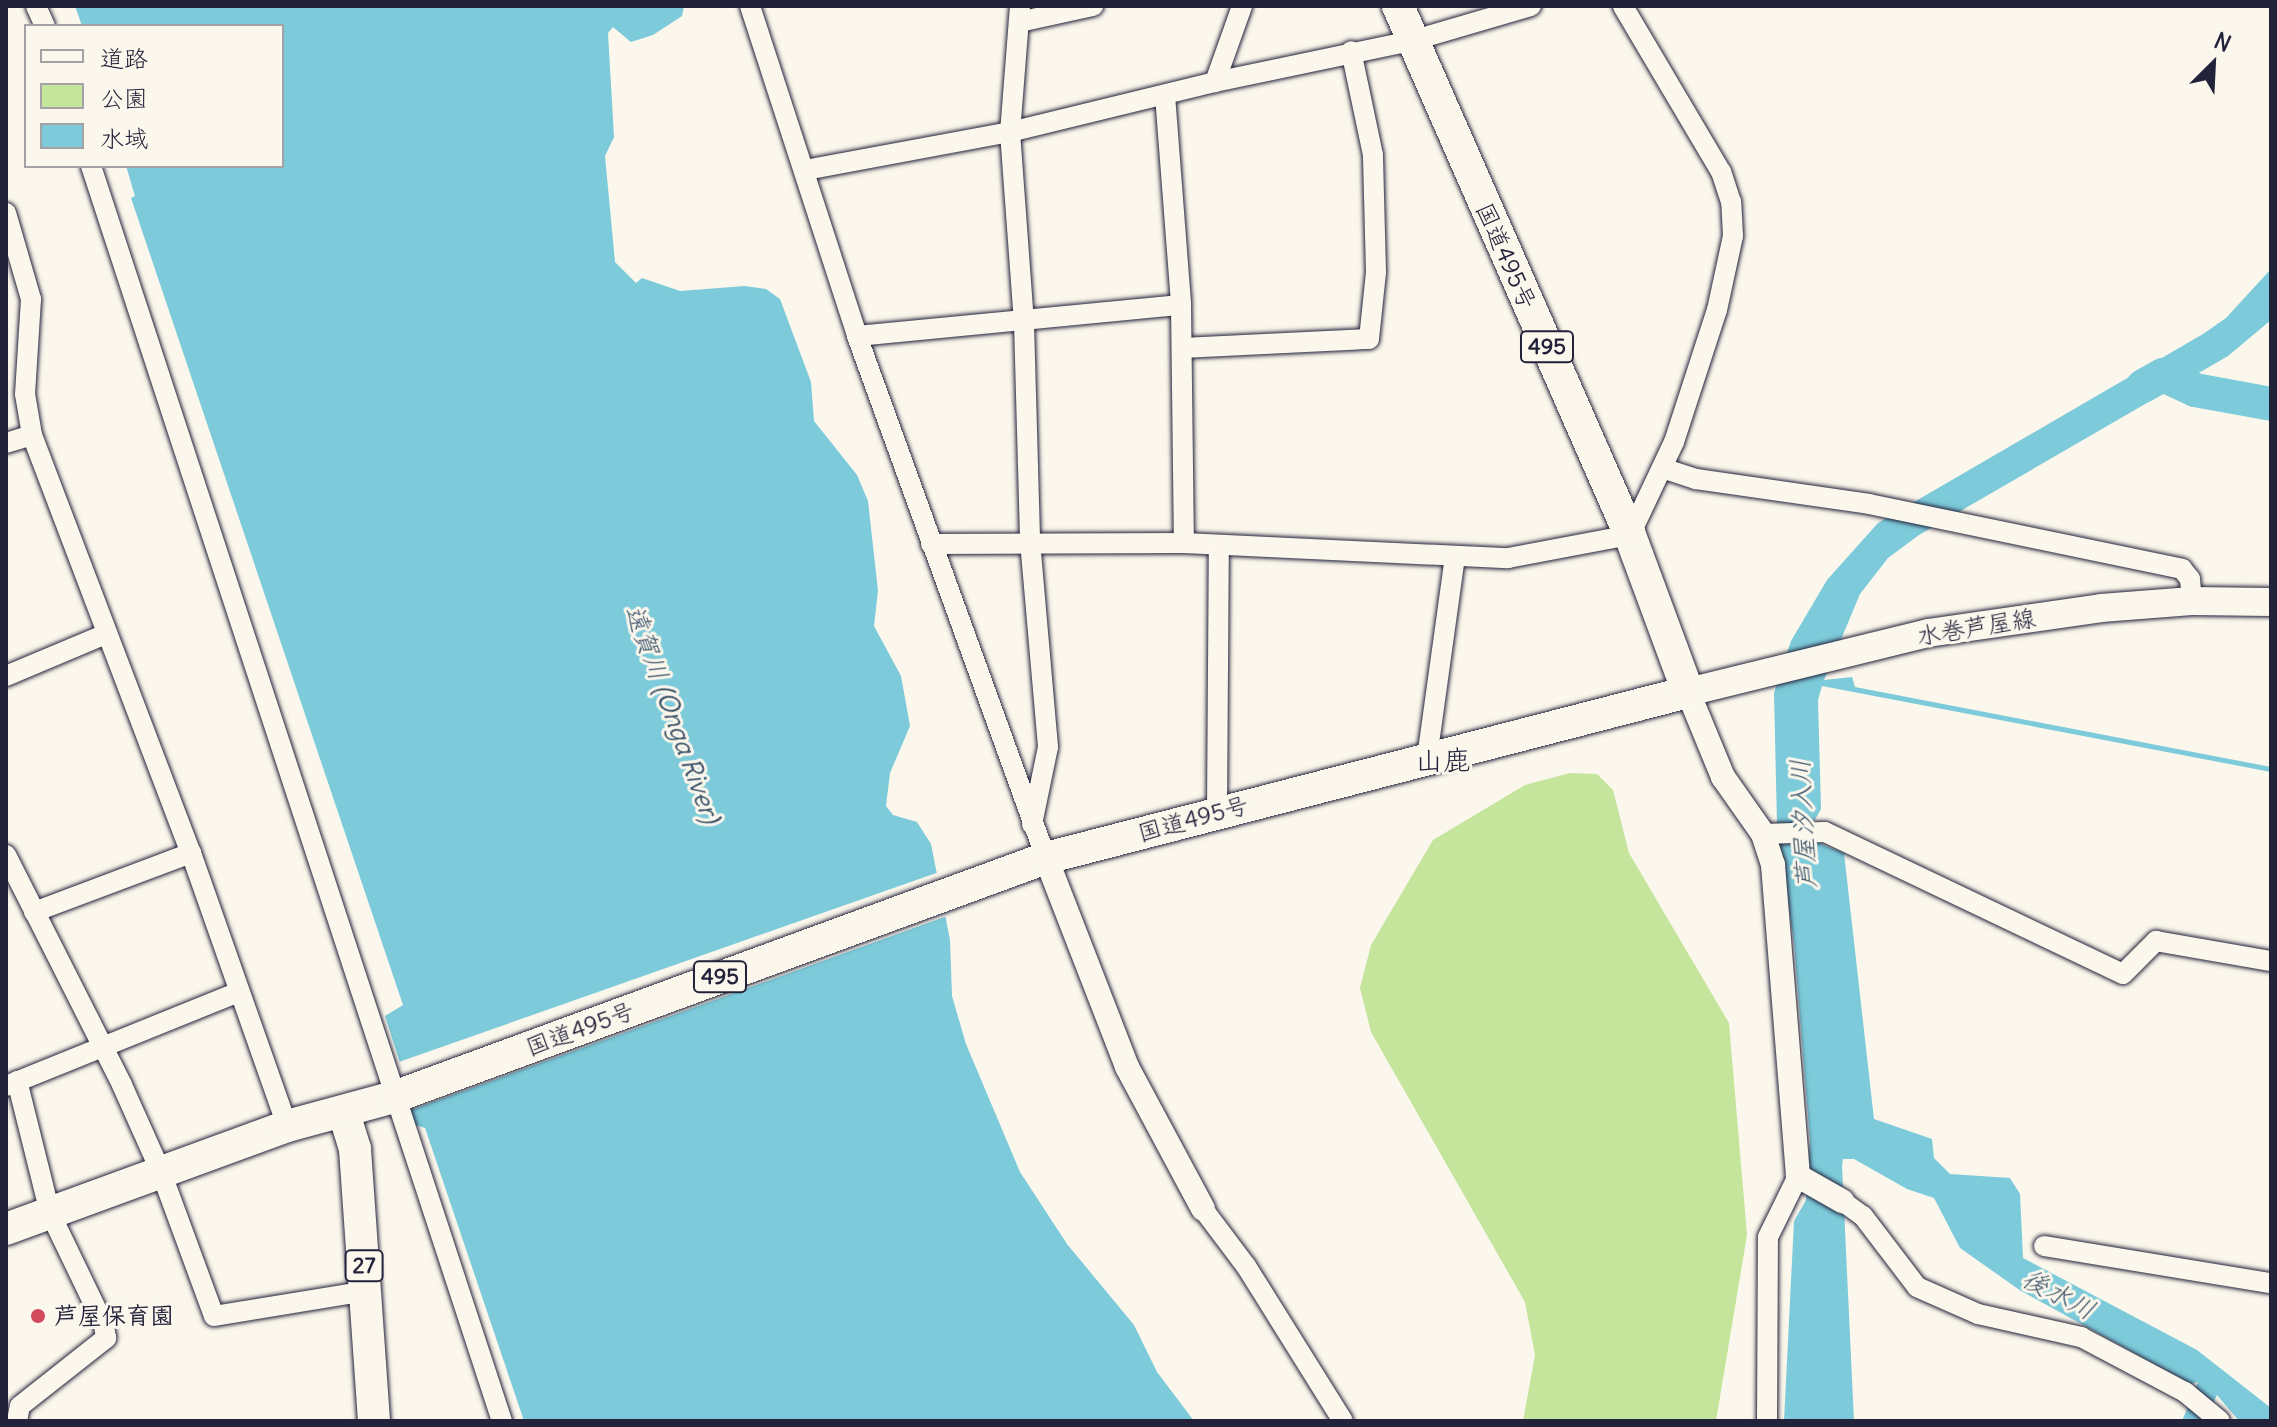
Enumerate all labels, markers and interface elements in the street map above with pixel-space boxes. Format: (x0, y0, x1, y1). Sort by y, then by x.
legend (24, 24, 284, 168)
north arrow (2173, 24, 2253, 104)
text: N (2210, 26, 2235, 58)
text: 道路 (100, 43, 148, 73)
text: 公園 (100, 83, 148, 113)
text: 水域 (100, 123, 148, 153)
street label: 国道495号 (1470, 198, 1542, 314)
road number: 495 (1519, 329, 1575, 365)
water label: 遠賀川 (Onga River) (619, 601, 727, 827)
street label: 水巻芦屋線 (1914, 603, 2038, 651)
district label: 山鹿 (1415, 743, 1471, 777)
water label: 芦屋汐入川 (1784, 758, 1822, 890)
street label: 国道495号 (1134, 790, 1252, 848)
road number: 495 (692, 959, 748, 995)
street label: 国道495号 (522, 996, 638, 1062)
road number: 27 (344, 1248, 384, 1284)
water label: 後水川 (2017, 1262, 2101, 1326)
place label: 芦屋保育園 (54, 1302, 174, 1330)
marker: 芦屋保育園 (29, 1307, 47, 1325)

